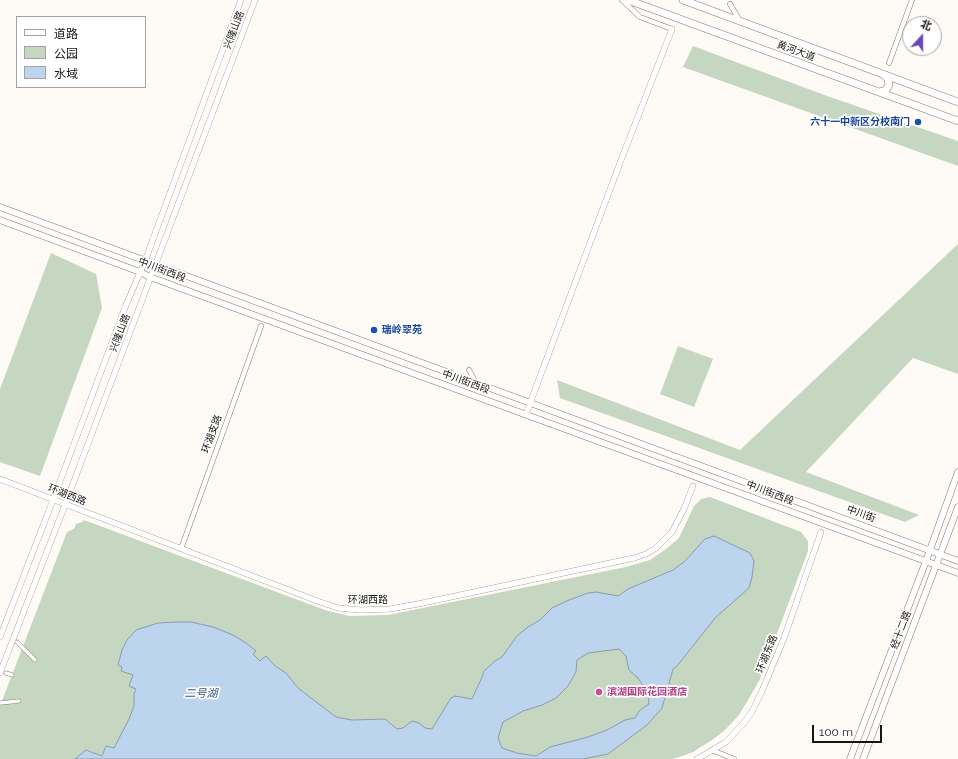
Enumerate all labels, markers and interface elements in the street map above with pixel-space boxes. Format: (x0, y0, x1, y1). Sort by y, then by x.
street label: 兴隆山路 (221, 9, 247, 51)
legend (16, 16, 146, 88)
north arrow (902, 16, 942, 56)
text: 北 (919, 17, 934, 33)
text: 道路 (54, 27, 78, 41)
street label: 黄河大道 (775, 39, 817, 63)
text: 公园 (54, 47, 78, 61)
text: 水域 (54, 67, 78, 81)
place label: 六十一中新区分校南门 (810, 116, 910, 128)
marker: 六十一中新区分校南门 (913, 117, 923, 127)
street label: 中川街西段 (137, 255, 187, 285)
street label: 兴隆山路 (107, 312, 133, 354)
place label: 瑞岭翠苑 (382, 324, 422, 336)
marker: 瑞岭翠苑 (369, 325, 379, 335)
street label: 中川街西段 (440, 368, 492, 396)
street label: 环湖支路 (200, 413, 224, 455)
street label: 中川街西段 (745, 478, 795, 508)
street label: 环湖西路 (46, 482, 88, 508)
street label: 中川街 (845, 503, 877, 525)
street label: 环湖西路 (348, 594, 388, 606)
street label: 经十二路 (888, 609, 914, 651)
street label: 环湖东路 (754, 633, 780, 675)
place label: 滨湖国际花园酒店 (607, 686, 687, 698)
water label: 二号湖 (185, 687, 217, 701)
marker: 滨湖国际花园酒店 (594, 687, 604, 697)
scale bar (814, 717, 884, 743)
text: 100 m (819, 725, 853, 739)

